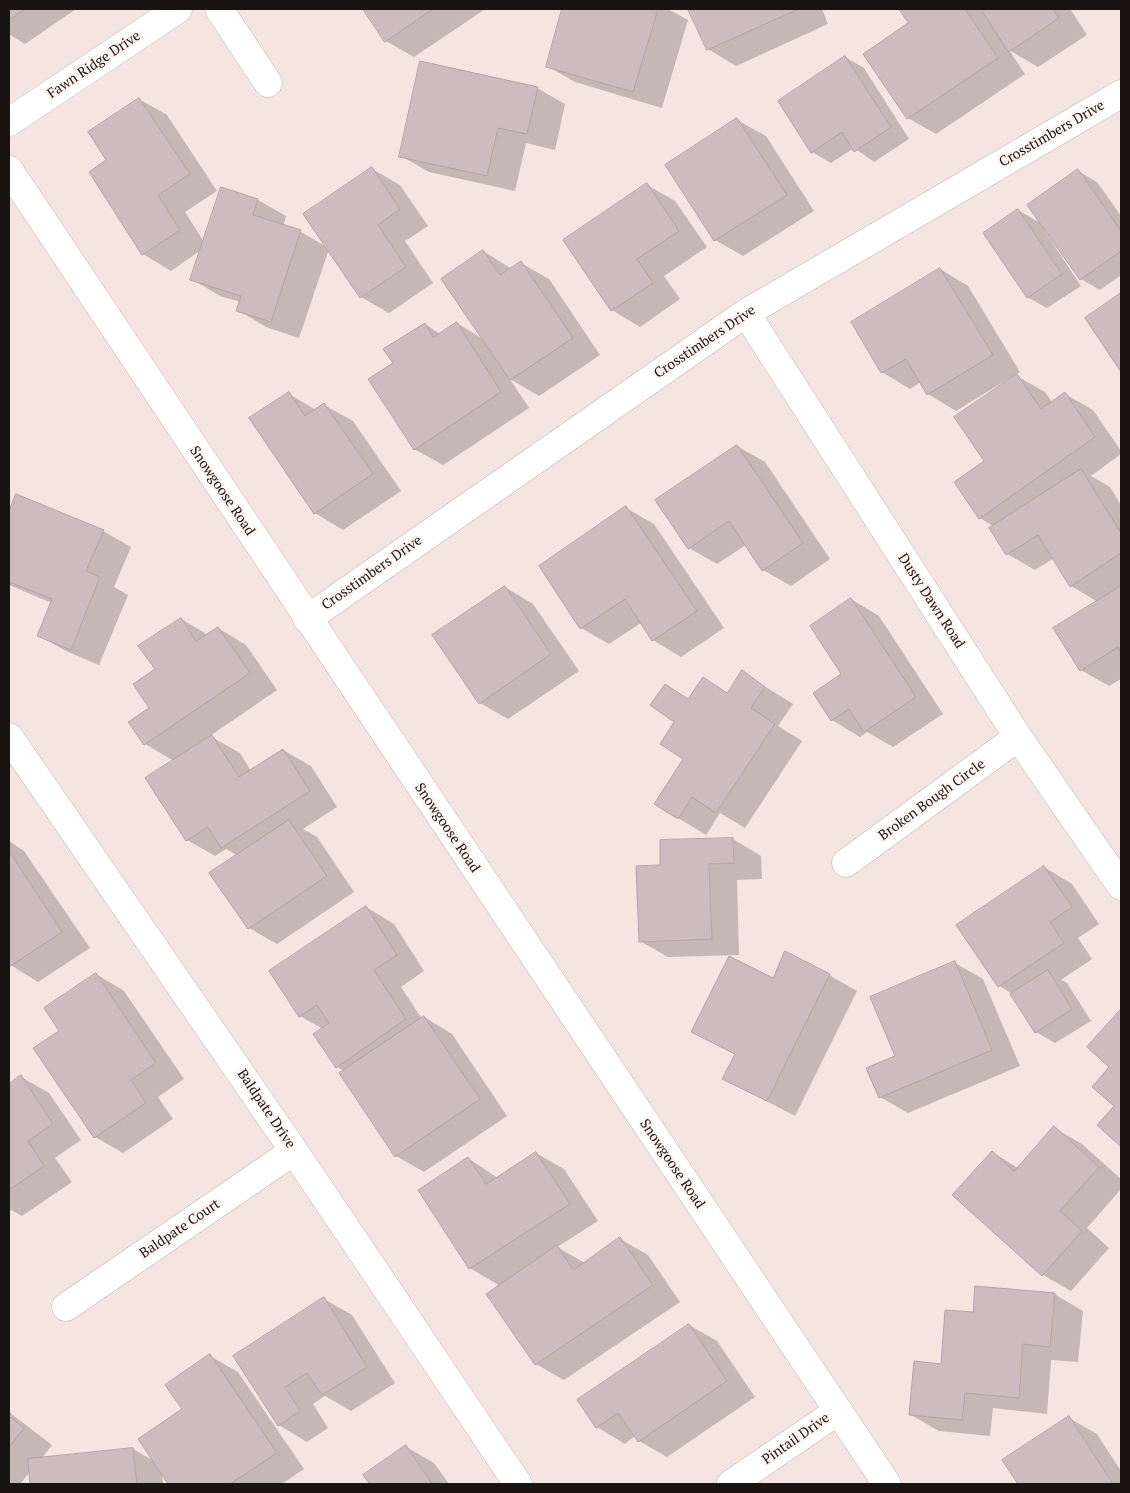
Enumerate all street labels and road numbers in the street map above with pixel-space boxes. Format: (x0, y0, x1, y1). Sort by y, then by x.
street label: Fawn Ridge Drive (44, 28, 144, 102)
street label: Crosstimbers Drive (996, 97, 1108, 171)
street label: Crosstimbers Drive (651, 302, 759, 382)
street label: Snowgoose Road (186, 443, 258, 539)
street label: Crosstimbers Drive (319, 532, 425, 614)
street label: Dusty Dawn Road (894, 550, 968, 652)
street label: Broken Bough Circle (876, 756, 988, 844)
street label: Snowgoose Road (411, 780, 483, 876)
street label: Baldpate Drive (233, 1066, 299, 1152)
street label: Snowgoose Road (636, 1116, 708, 1212)
street label: Baldpate Court (137, 1196, 223, 1262)
street label: Pintail Drive (759, 1410, 833, 1468)

